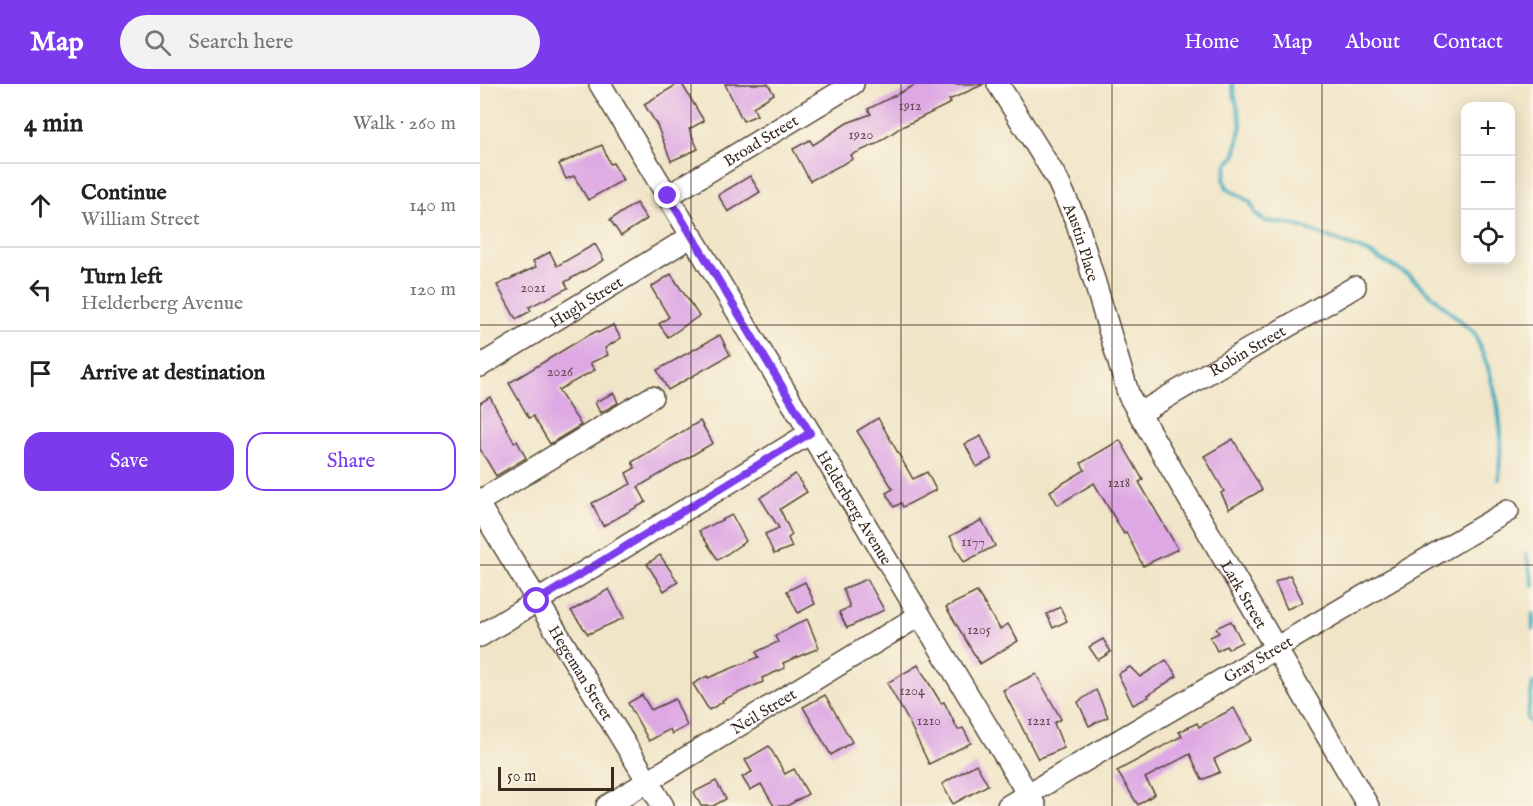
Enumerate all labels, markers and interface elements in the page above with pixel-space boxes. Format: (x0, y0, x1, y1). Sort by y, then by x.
search box (120, 15, 540, 69)
text: Map (30, 25, 84, 60)
icon: search (141, 26, 174, 59)
text: Search here (189, 28, 293, 56)
text: Home (1184, 29, 1239, 56)
text: Map (1272, 29, 1312, 56)
text: About (1345, 29, 1400, 56)
text: Contact (1433, 29, 1503, 56)
house number: 1912 (898, 97, 922, 115)
map controls (1461, 102, 1515, 264)
button: + (1461, 102, 1515, 156)
text: 4 min (24, 107, 83, 140)
text: Walk · 260 m (353, 111, 456, 136)
street label: Broad Street (720, 111, 803, 172)
house number: 1920 (849, 126, 874, 144)
button: − (1461, 156, 1515, 210)
text: Continue (81, 179, 167, 207)
route end (654, 182, 680, 208)
icon: ahead (24, 189, 57, 222)
text: 140 m (409, 193, 456, 218)
street label: Austin Place (1057, 200, 1102, 284)
text: William Street (81, 207, 200, 232)
button: locate (1461, 210, 1515, 264)
text: Turn left (81, 263, 163, 291)
icon: left (24, 273, 57, 306)
street label: Hugh Street (546, 273, 627, 333)
text: 120 m (410, 277, 456, 302)
house number: 2021 (520, 279, 546, 297)
text: Helderberg Avenue (81, 291, 243, 316)
street label: Robin Street (1206, 322, 1290, 382)
icon: arrive (24, 357, 57, 390)
text: Arrive at destination (81, 359, 265, 387)
house number: 2026 (547, 363, 574, 381)
button: Save (24, 432, 234, 491)
button: Share (246, 432, 456, 491)
street label: Helderberg Avenue (811, 447, 895, 569)
house number: 1218 (1108, 474, 1130, 492)
house number: 1177 (961, 533, 985, 551)
street label: Lark Street (1215, 557, 1271, 633)
route start (523, 587, 549, 613)
house number: 1205 (967, 621, 991, 639)
street label: Hegeman Street (543, 622, 617, 725)
street label: Gray Street (1221, 632, 1297, 688)
house number: 1204 (899, 682, 925, 700)
street label: Neil Street (728, 685, 801, 740)
house number: 1210 (917, 712, 941, 730)
house number: 1221 (1027, 712, 1051, 730)
scale bar (498, 764, 614, 792)
text: 50 m (507, 767, 536, 787)

